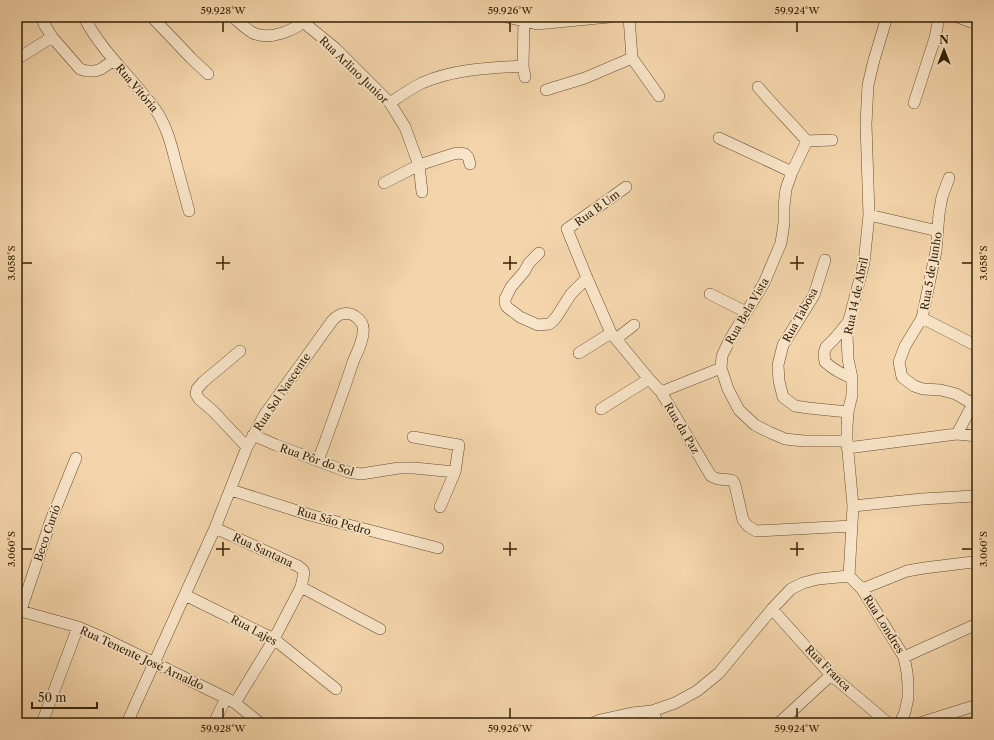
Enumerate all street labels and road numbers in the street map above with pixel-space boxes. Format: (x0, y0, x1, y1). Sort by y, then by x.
street label: Rua Arlino Junior (316, 33, 392, 107)
street label: Rua Vitória (113, 61, 161, 115)
street label: Rua B Um (572, 186, 623, 229)
street label: Rua 5 de Junho (917, 231, 945, 311)
street label: Rua 14 de Abril (841, 255, 871, 336)
street label: Rua Bela Vista (722, 275, 772, 347)
street label: Rua Tabosa (779, 285, 821, 345)
street label: Rua Sol Nascente (251, 350, 313, 434)
street label: Rua da Paz (661, 400, 703, 456)
street label: Rua Pôr do Sol (278, 441, 357, 479)
street label: Beco Curió (31, 502, 63, 563)
street label: Rua São Pedro (295, 504, 373, 538)
street label: Rua Santana (231, 530, 296, 570)
street label: Rua Londres (860, 592, 908, 656)
street label: Rua Lajes (228, 612, 280, 648)
street label: Rua Tenente José Arnaldo (78, 623, 207, 693)
street label: Rua Franca (802, 642, 854, 694)

